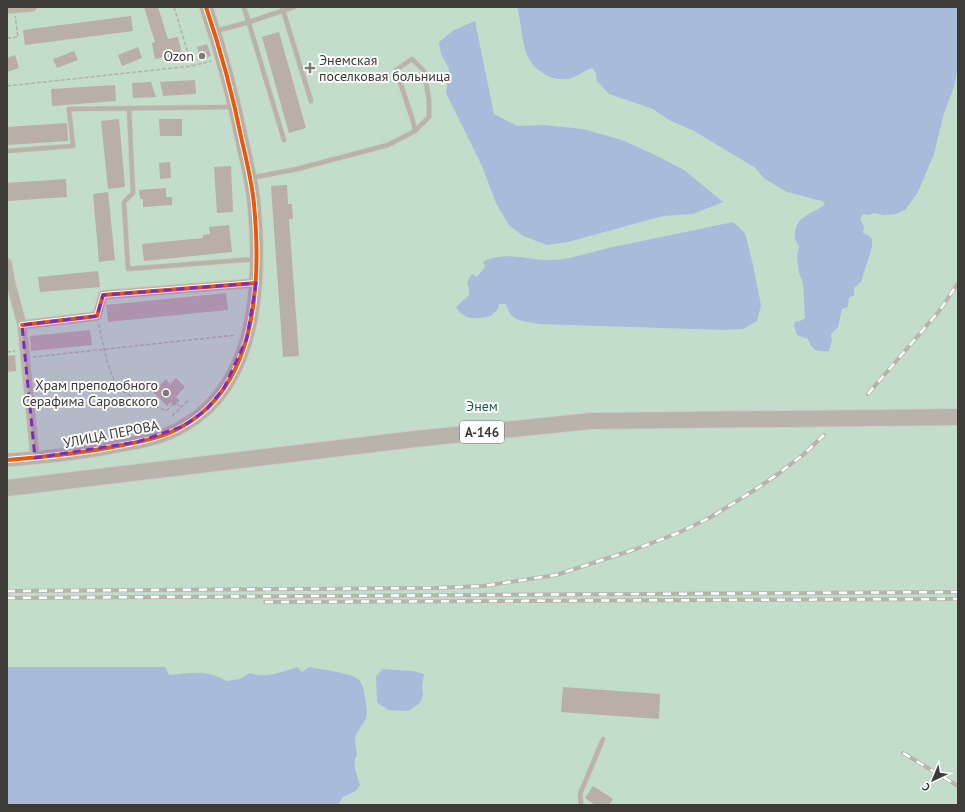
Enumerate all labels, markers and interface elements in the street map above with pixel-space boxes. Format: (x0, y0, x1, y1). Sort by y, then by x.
place label: Ozon (164, 47, 194, 65)
marker: Ozon (197, 51, 207, 61)
place label: Энемская поселковая больница (319, 51, 451, 85)
marker: Энемская поселковая больница (304, 62, 316, 74)
place label: Храм преподобного Серафима Саровского (22, 376, 158, 410)
marker: Храм преподобного Серафима Саровского (161, 388, 171, 398)
park label: Энем (466, 397, 498, 415)
street label: УЛИЦА ПЕРОВА (62, 416, 161, 452)
road number: А-146 (460, 421, 504, 443)
north arrow (913, 760, 953, 800)
text: С (919, 780, 933, 794)

